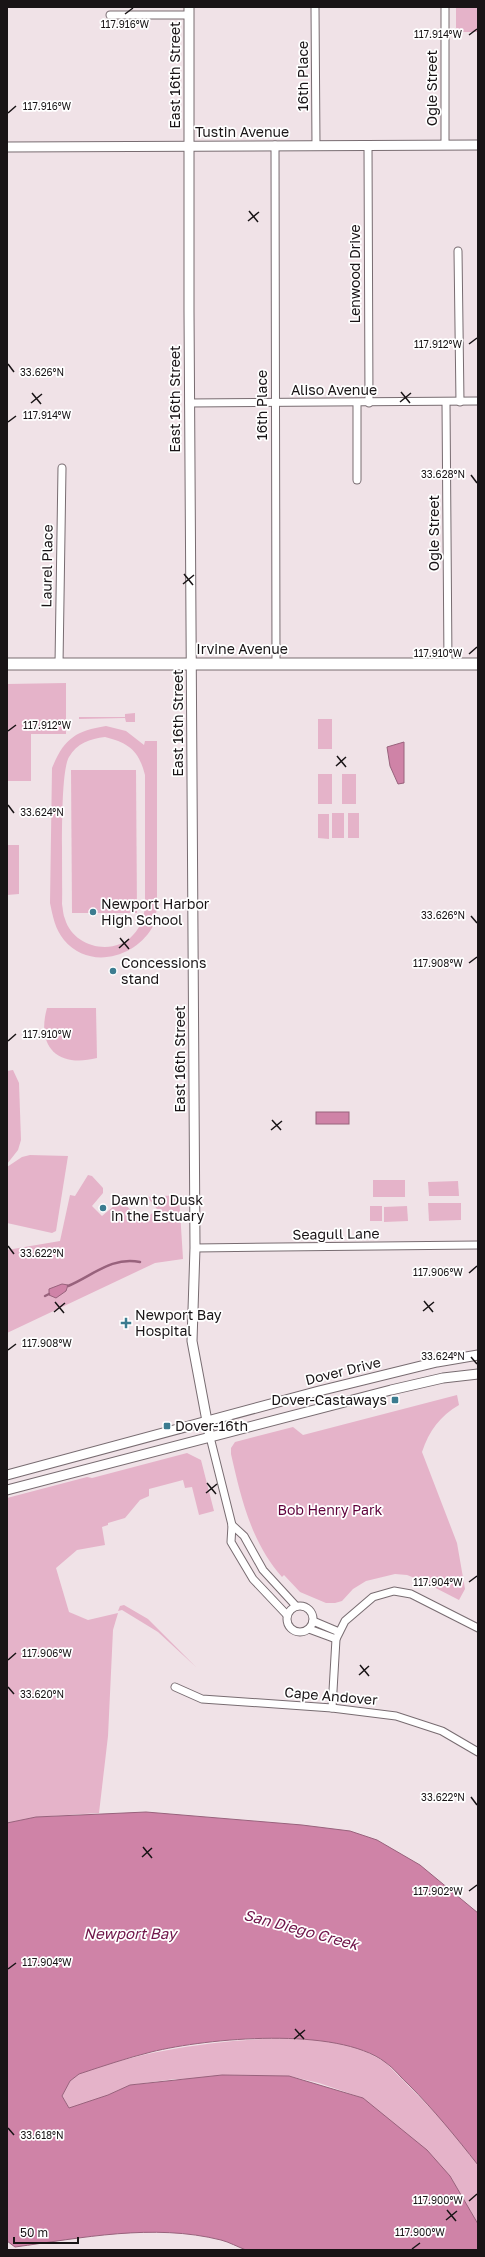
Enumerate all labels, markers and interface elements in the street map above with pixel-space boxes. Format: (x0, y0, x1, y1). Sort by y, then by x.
text: 117.916°W (101, 18, 150, 30)
street label: East 16th Street (166, 21, 183, 129)
text: 117.914°W (414, 28, 462, 40)
street label: 16th Place (294, 41, 311, 111)
street label: Ogle Street (423, 50, 440, 126)
text: 117.916°W (23, 100, 72, 112)
street label: Tustin Avenue (195, 123, 289, 140)
street label: Lenwood Drive (346, 224, 363, 324)
text: 117.912°W (414, 338, 462, 350)
street label: East 16th Street (166, 345, 183, 453)
text: 33.626°N (20, 366, 64, 378)
street label: 16th Place (253, 370, 270, 440)
street label: Aliso Avenue (291, 381, 377, 398)
text: 117.914°W (23, 409, 71, 421)
text: 33.628°N (421, 468, 465, 480)
street label: Ogle Street (425, 495, 442, 571)
street label: Laurel Place (37, 524, 56, 608)
street label: Irvine Avenue (196, 640, 288, 657)
text: 117.910°W (414, 647, 463, 659)
street label: East 16th Street (169, 669, 186, 777)
text: 117.912°W (23, 719, 71, 731)
text: 33.624°N (20, 806, 64, 818)
place label: Newport Harbor High School (101, 895, 210, 928)
marker: Newport Harbor High School (88, 907, 98, 917)
text: 33.626°N (421, 909, 465, 921)
place label: Concessions stand (121, 954, 206, 987)
text: 117.908°W (413, 957, 463, 969)
marker: Concessions stand (108, 966, 118, 976)
street label: East 16th Street (171, 1005, 188, 1113)
text: 117.910°W (23, 1028, 72, 1040)
place label: Dawn to Dusk in the Estuary (111, 1191, 205, 1224)
marker: Dawn to Dusk in the Estuary (98, 1203, 108, 1213)
street label: Seagull Lane (292, 1224, 380, 1243)
text: 33.622°N (20, 1247, 64, 1259)
text: 117.906°W (413, 1266, 463, 1278)
place label: Newport Bay Hospital (135, 1306, 222, 1339)
marker: Newport Bay Hospital (120, 1317, 132, 1329)
text: 117.908°W (22, 1337, 72, 1349)
text: 33.624°N (421, 1350, 465, 1362)
street label: Dover Drive (303, 1353, 382, 1388)
place label: Dover-Castaways (271, 1391, 387, 1408)
marker: Dover-Castaways (390, 1395, 400, 1405)
place label: Dover-16th (175, 1417, 248, 1434)
marker: Dover-16th (162, 1421, 172, 1431)
park label: Bob Henry Park (278, 1501, 382, 1518)
text: 117.904°W (413, 1576, 463, 1588)
text: 117.906°W (22, 1647, 72, 1659)
street label: Cape Andover (284, 1683, 379, 1708)
text: 33.620°N (20, 1688, 64, 1700)
text: 33.622°N (421, 1791, 465, 1803)
text: 117.902°W (413, 1885, 463, 1897)
water label: San Diego Creek (242, 1905, 362, 1954)
water label: Newport Bay (84, 1924, 179, 1943)
text: 117.904°W (22, 1956, 72, 1968)
text: 33.618°N (20, 2129, 64, 2141)
text: 117.900°W (413, 2194, 463, 2206)
scale bar (14, 2219, 78, 2245)
text: 50 m (20, 2225, 48, 2240)
text: 117.900°W (395, 2226, 445, 2238)

